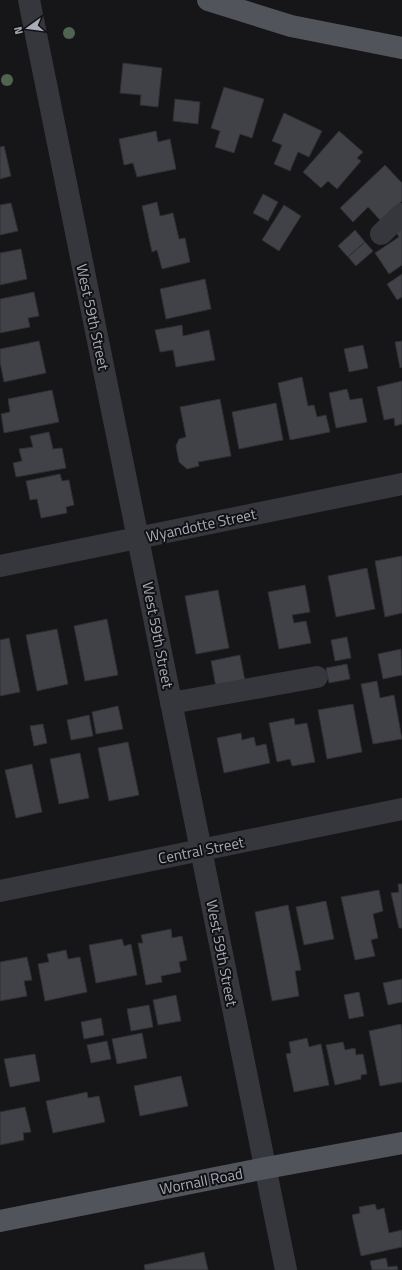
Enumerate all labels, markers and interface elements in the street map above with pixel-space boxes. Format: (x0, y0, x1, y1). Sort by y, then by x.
north arrow (8, 8, 48, 48)
text: N (10, 25, 27, 36)
street label: West 59th Street (71, 262, 116, 373)
street label: Wyandotte Street (144, 502, 259, 548)
street label: West 59th Street (136, 580, 180, 691)
street label: Central Street (156, 830, 247, 870)
street label: West 59th Street (200, 898, 244, 1009)
street label: Wornall Road (157, 1162, 245, 1200)

